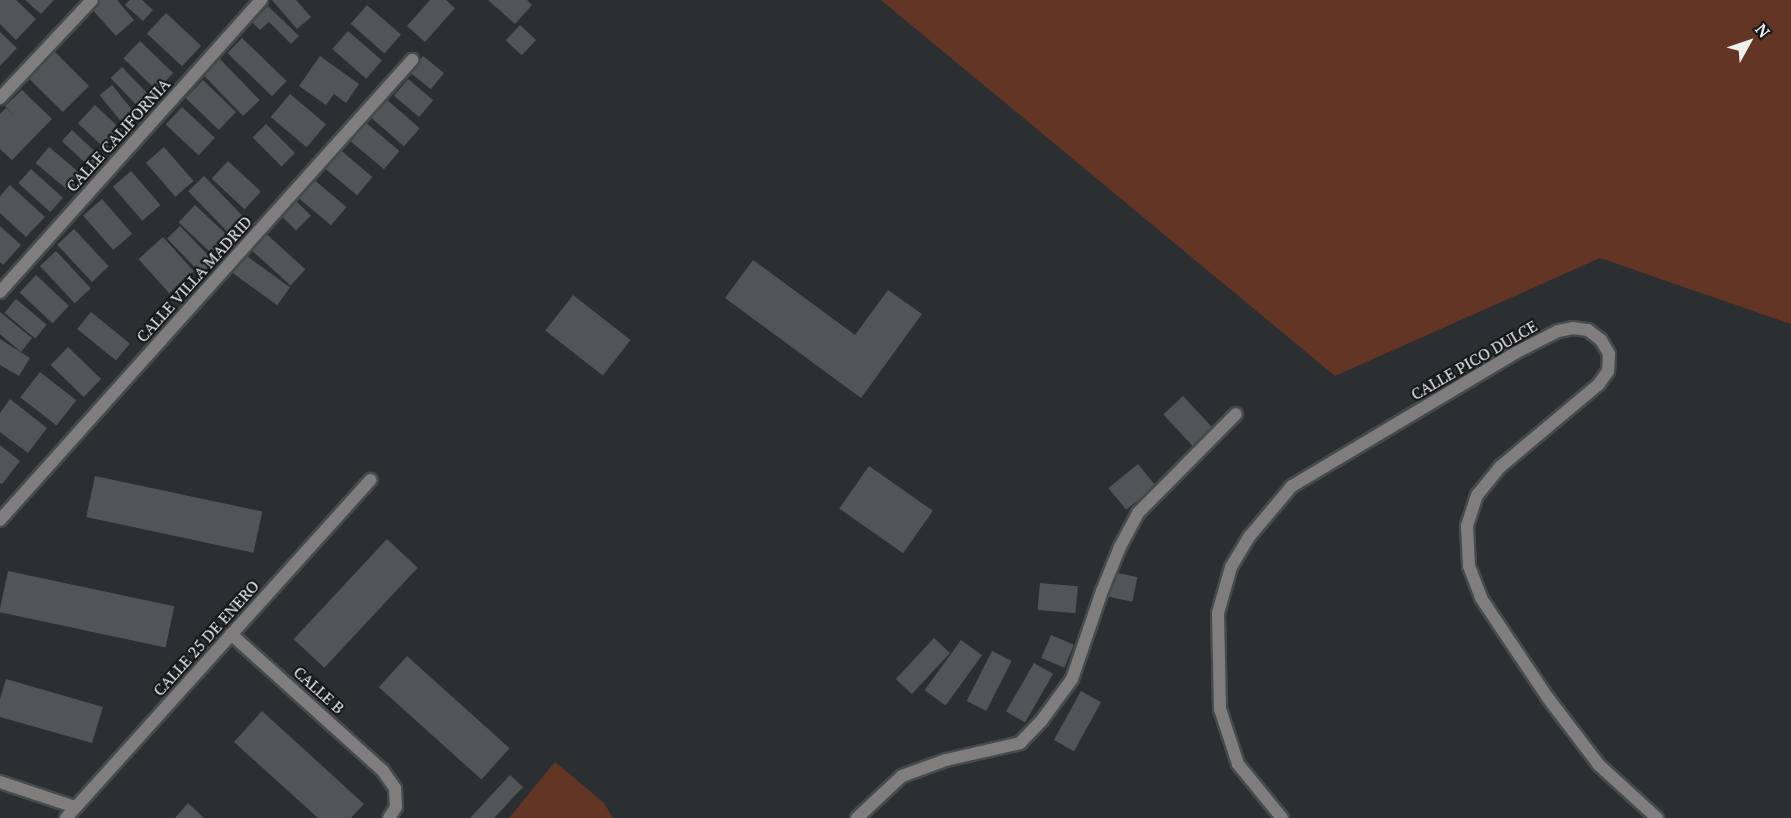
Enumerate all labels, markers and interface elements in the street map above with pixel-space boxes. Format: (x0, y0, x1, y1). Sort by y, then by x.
north arrow (1719, 12, 1779, 72)
text: N (1750, 19, 1775, 42)
street label: CALLE CALIFORNIA (62, 74, 174, 196)
street label: CALLE VILLA MADRID (132, 212, 256, 346)
street label: CALLE PICO DULCE (1407, 316, 1541, 404)
street label: CALLE 25 DE ENERO (149, 576, 263, 700)
street label: CALLE B (290, 662, 348, 718)

